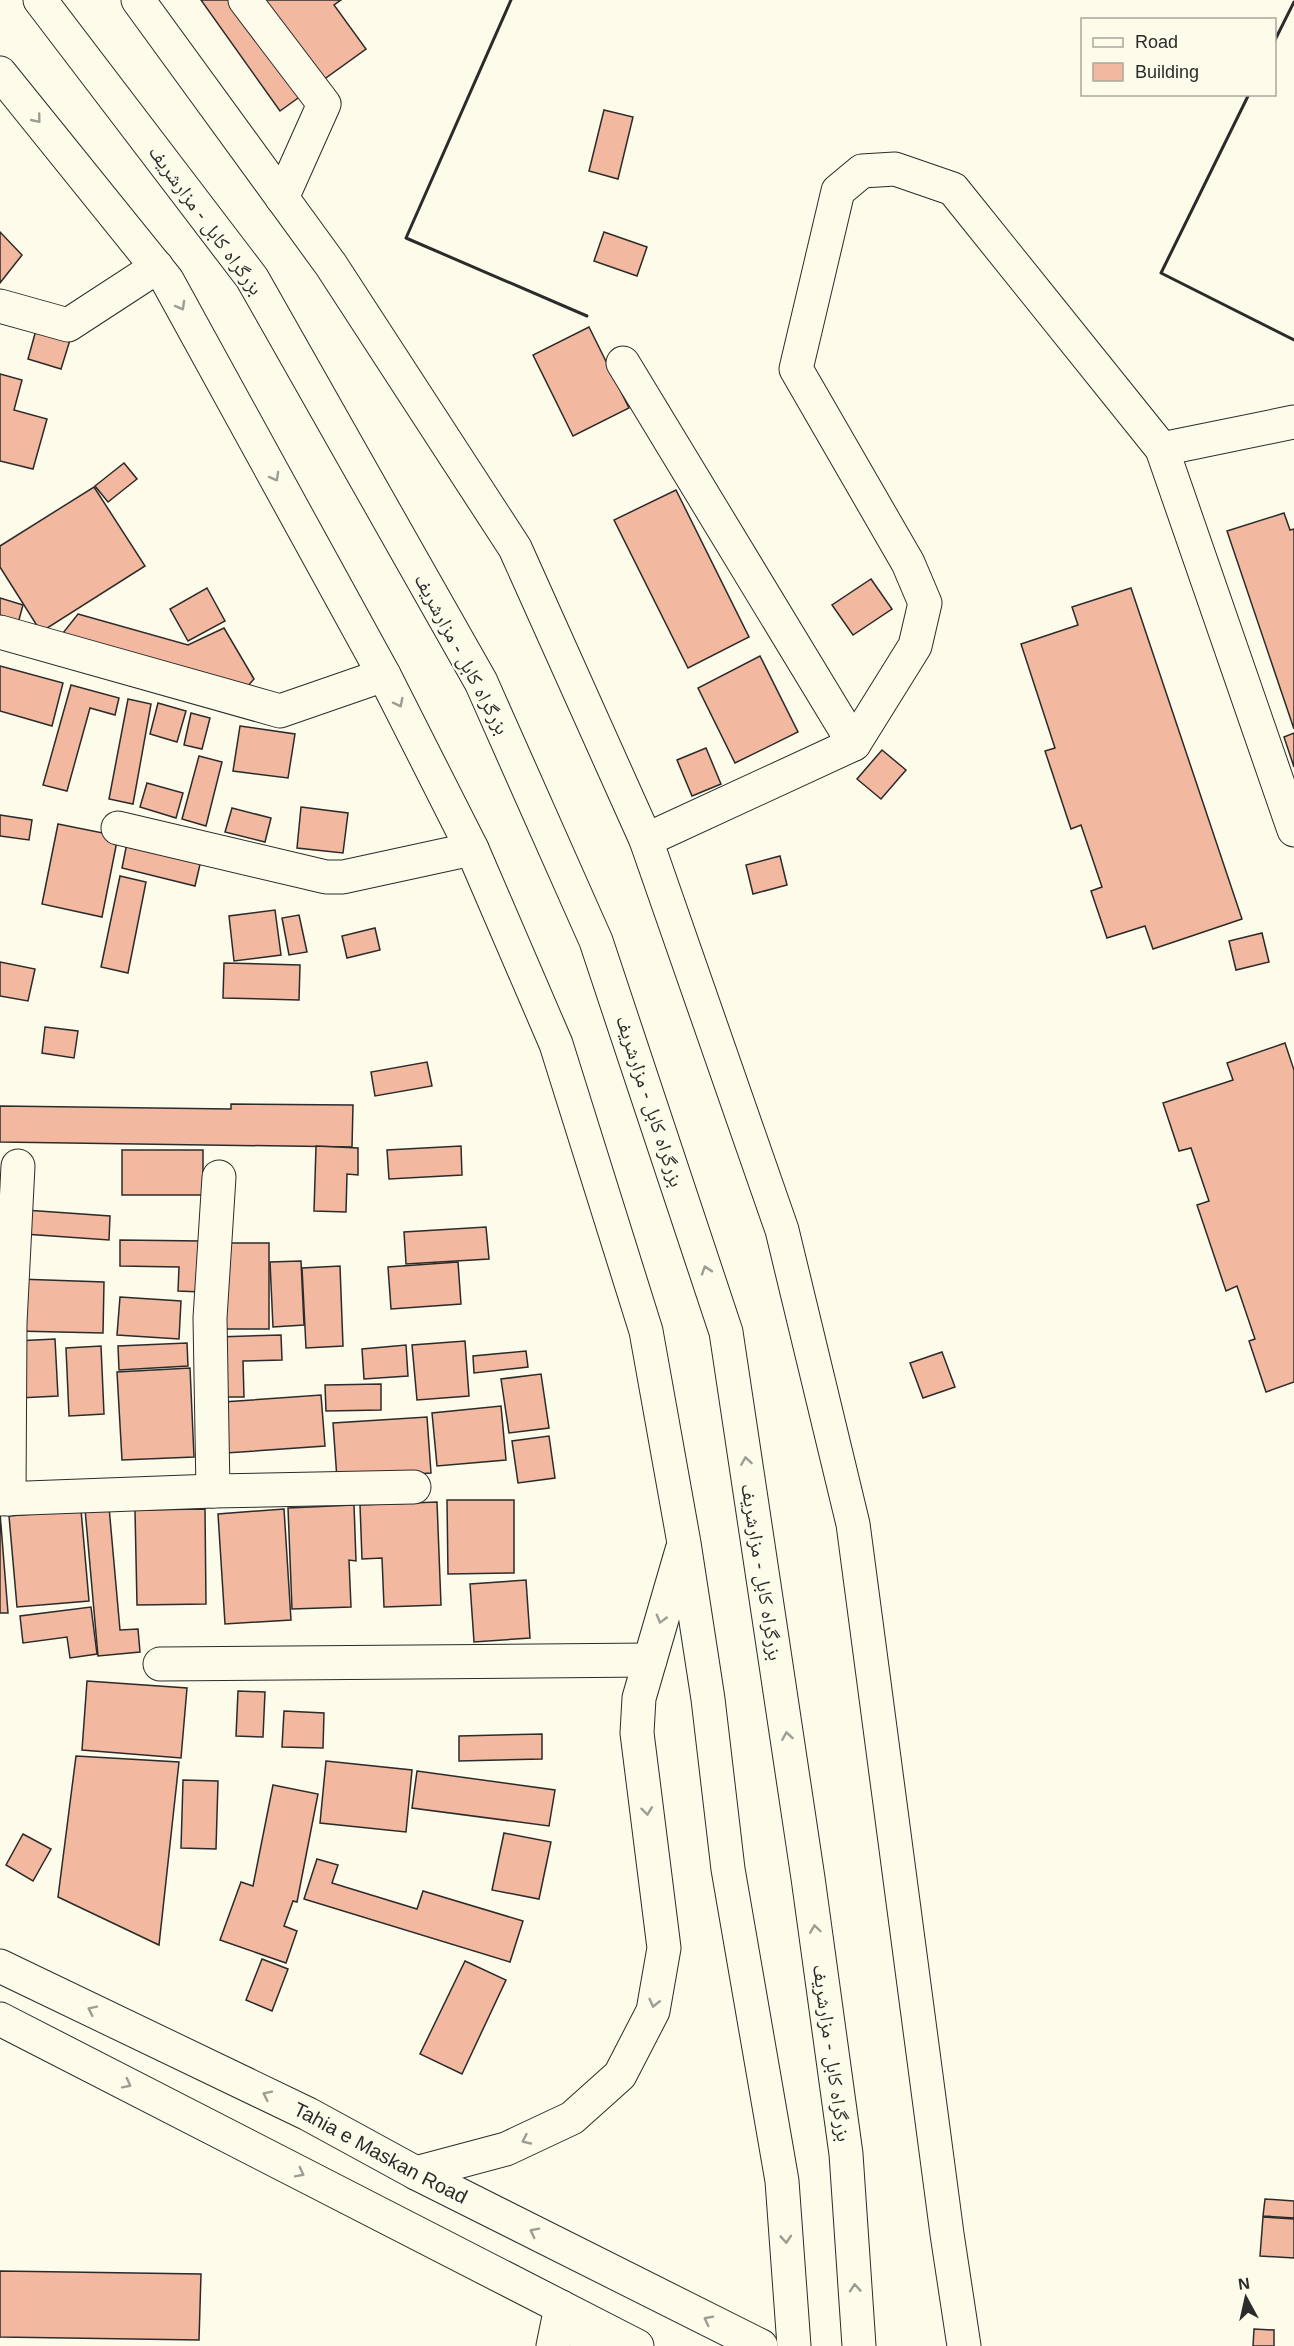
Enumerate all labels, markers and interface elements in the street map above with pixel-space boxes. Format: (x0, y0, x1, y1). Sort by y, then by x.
legend (1081, 18, 1276, 96)
text: Road (1135, 32, 1178, 52)
text: Building (1135, 62, 1199, 82)
one-way arrow (29, 112, 40, 123)
street label: بزرگراه کابل - مزارشریف (144, 141, 267, 299)
one-way arrow (174, 300, 185, 310)
one-way arrow (268, 471, 279, 481)
street label: بزرگراه کابل - مزارشریف (409, 570, 514, 739)
one-way arrow (391, 697, 403, 708)
street label: بزرگراه کابل - مزارشریف (611, 1013, 688, 1190)
one-way arrow (700, 1265, 713, 1276)
one-way arrow (740, 1456, 752, 1465)
street label: بزرگراه کابل - مزارشریف (736, 1482, 787, 1662)
one-way arrow (656, 1613, 668, 1624)
one-way arrow (782, 1732, 794, 1741)
one-way arrow (640, 1806, 653, 1815)
one-way arrow (810, 1925, 822, 1934)
street label: بزرگراه کابل - مزارشریف (808, 1963, 855, 2143)
one-way arrow (648, 1998, 661, 2008)
one-way arrow (87, 2006, 98, 2018)
one-way arrow (120, 2077, 131, 2088)
one-way arrow (263, 2090, 274, 2102)
street label: Tahia e Maskan Road (290, 2098, 471, 2208)
one-way arrow (522, 2132, 533, 2144)
one-way arrow (294, 2166, 304, 2177)
one-way arrow (530, 2228, 541, 2239)
one-way arrow (780, 2234, 793, 2243)
north arrow (1216, 2268, 1276, 2328)
text: N (1237, 2274, 1251, 2293)
one-way arrow (849, 2283, 862, 2292)
one-way arrow (704, 2315, 715, 2327)

